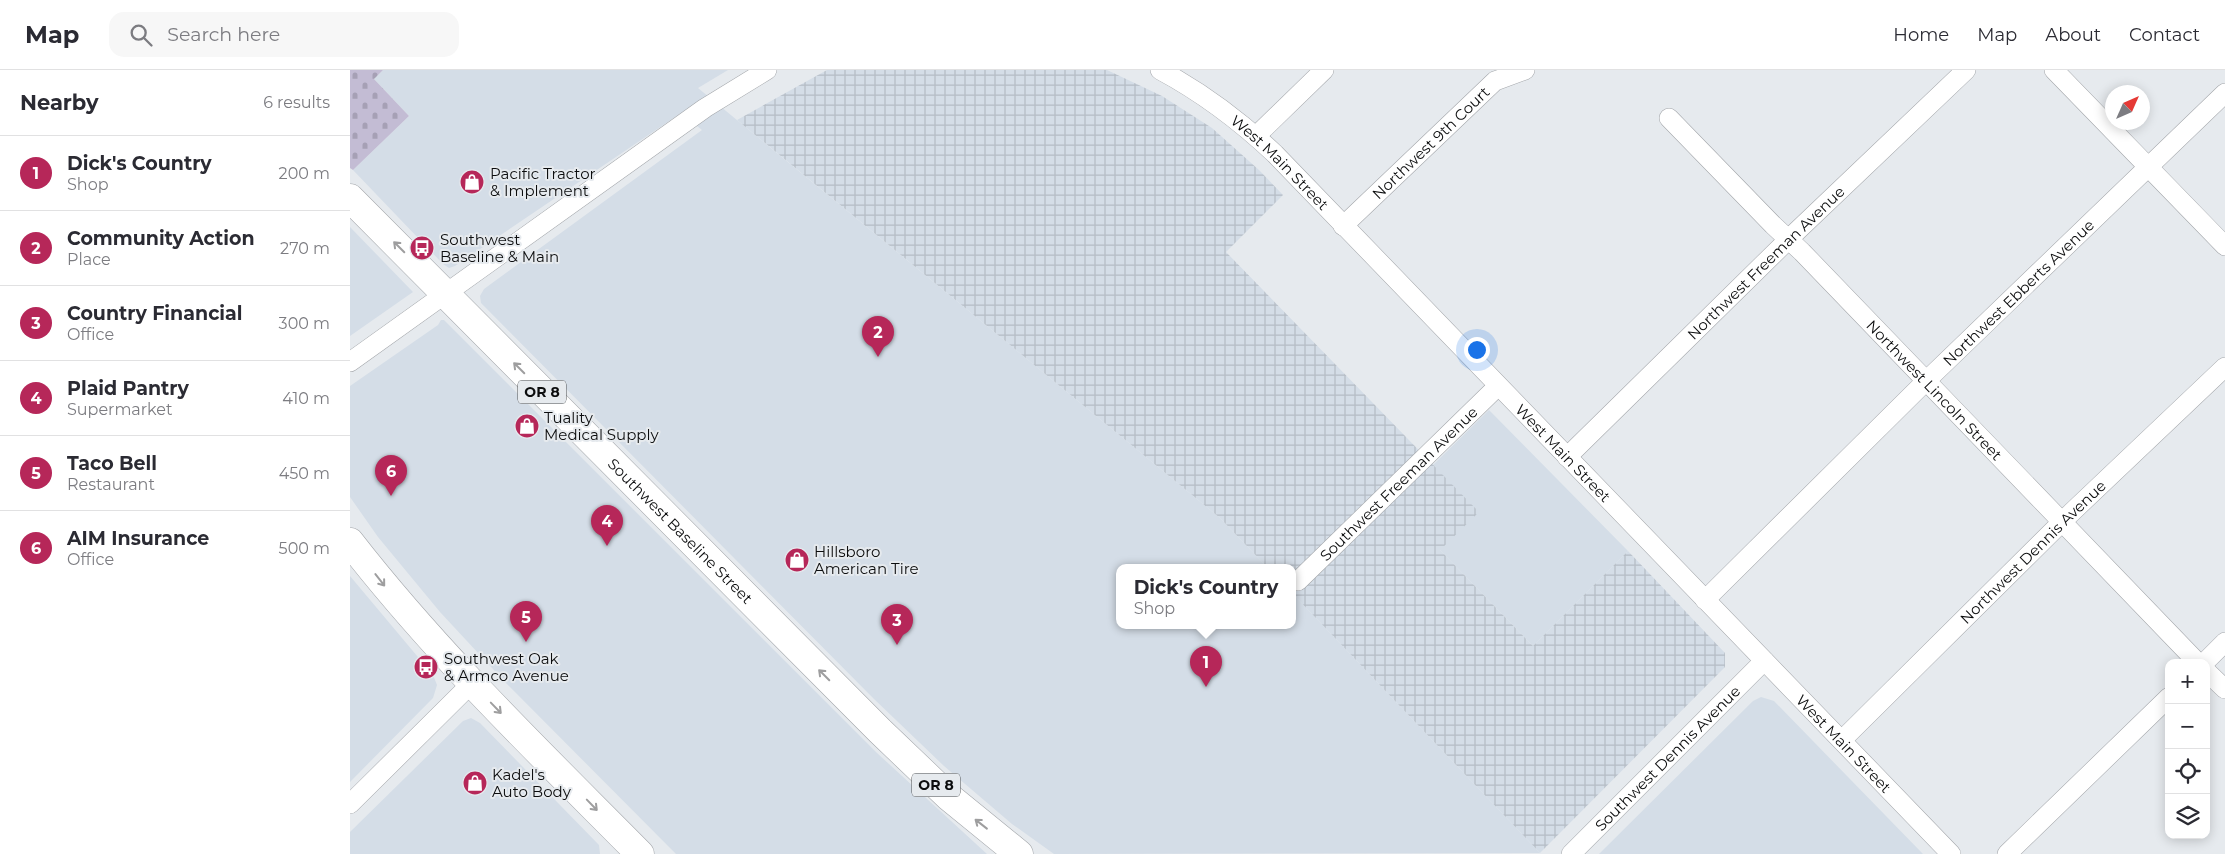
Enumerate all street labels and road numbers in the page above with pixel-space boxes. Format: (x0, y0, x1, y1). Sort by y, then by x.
street label: Northwest 9th Court (1368, 82, 1493, 203)
street label: West Main Street (1227, 110, 1333, 214)
street label: Northwest Freeman Avenue (1683, 182, 1848, 343)
street label: Northwest Ebberts Avenue (1938, 215, 2098, 370)
street label: Northwest Lincoln Street (1863, 316, 2007, 464)
road number: OR 8 (518, 381, 566, 404)
street label: West Main Street (1512, 400, 1615, 506)
street label: Southwest Freeman Avenue (1315, 402, 1481, 564)
street label: Southwest Baseline Street (604, 454, 757, 607)
street label: Northwest Dennis Avenue (1956, 476, 2110, 627)
street label: Southwest Dennis Avenue (1590, 681, 1744, 835)
street label: West Main Street (1792, 690, 1896, 796)
road number: OR 8 (912, 774, 960, 796)

